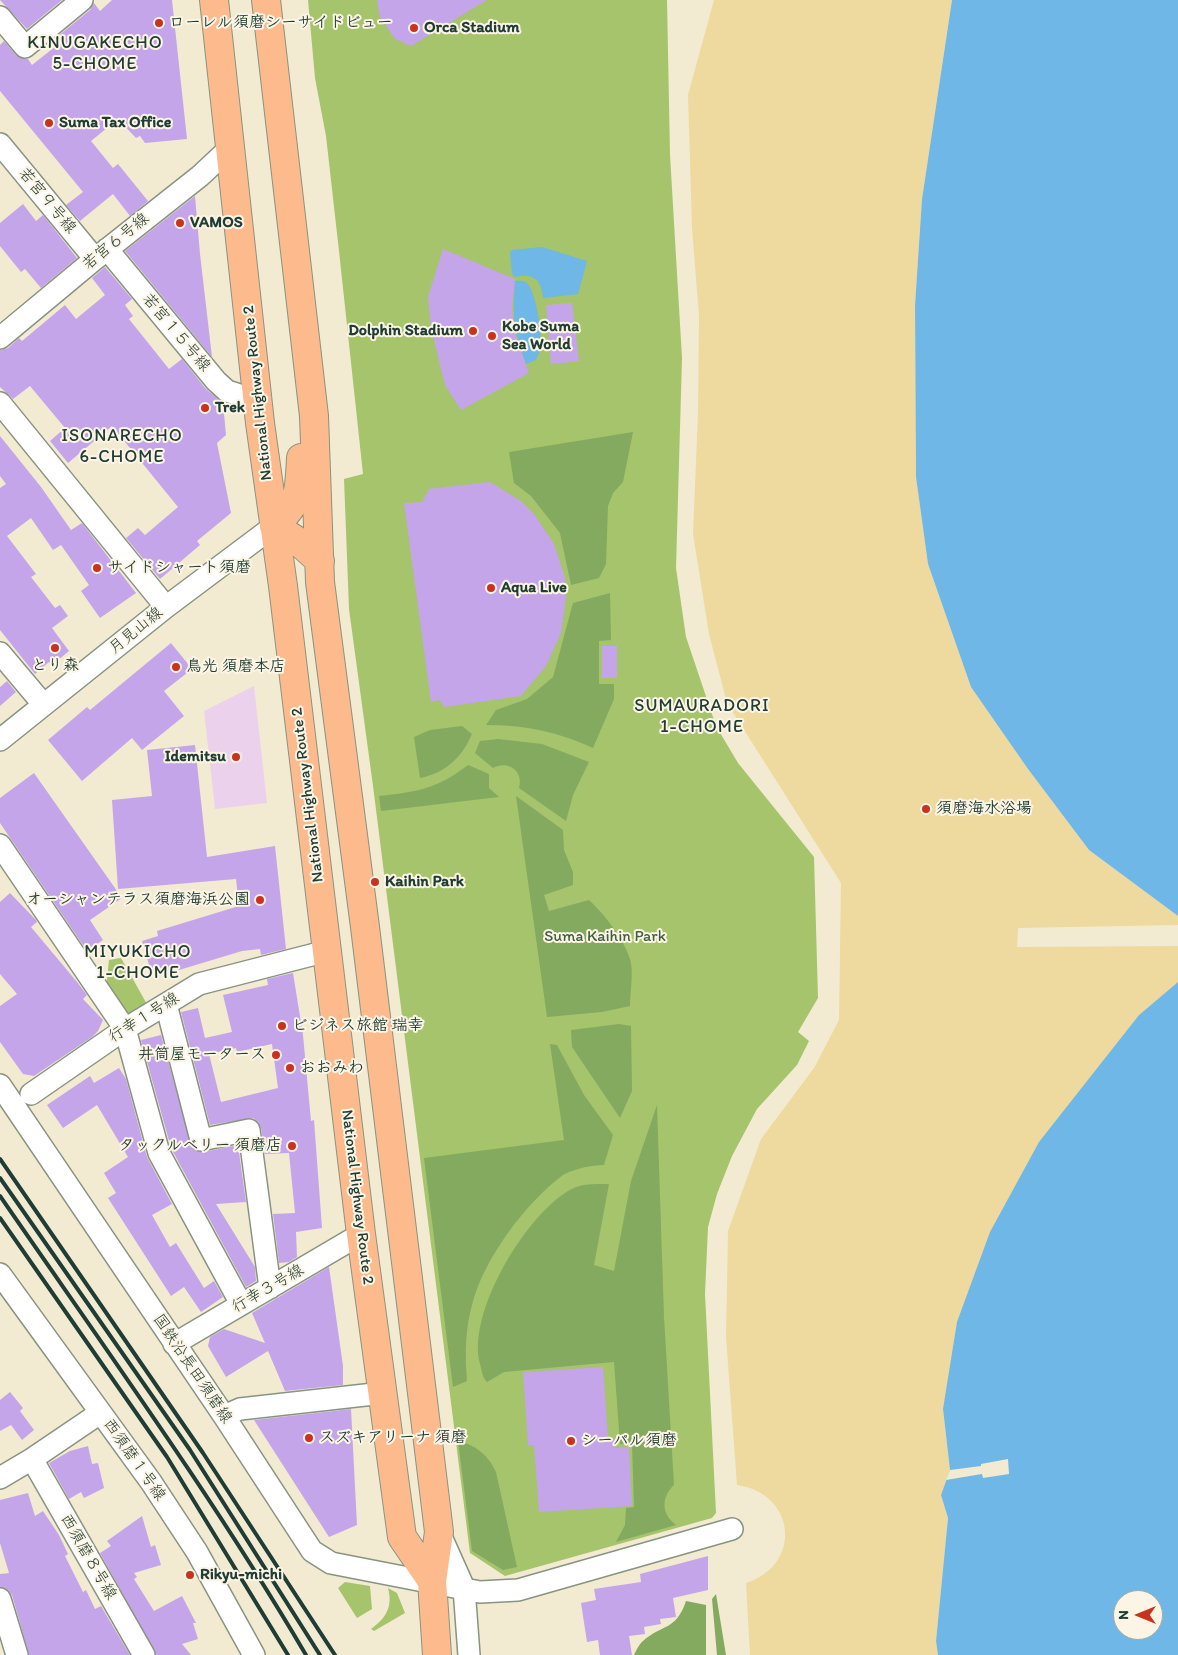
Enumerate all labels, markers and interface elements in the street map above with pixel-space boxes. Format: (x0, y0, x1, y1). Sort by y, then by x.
place label: ローレル須磨シーサイドビュー (169, 13, 393, 33)
marker: ローレル須磨シーサイドビュー (153, 17, 165, 29)
place label: Orca Stadium (424, 18, 520, 38)
marker: Orca Stadium (408, 22, 420, 34)
district label: KINUGAKECHO 5-CHOME (26, 32, 164, 74)
place label: Suma Tax Office (59, 113, 171, 133)
marker: Suma Tax Office (43, 117, 55, 129)
street label: 若宮９号線 (14, 164, 80, 238)
street label: 若宮６号線 (79, 209, 153, 275)
place label: VAMOS (190, 213, 243, 233)
marker: VAMOS (174, 217, 186, 229)
street label: 若宮１５号線 (138, 290, 214, 376)
street label: National Highway Route 2 (239, 305, 277, 481)
place label: Kobe Suma Sea World (502, 317, 579, 355)
place label: Dolphin Stadium (348, 321, 463, 341)
marker: Dolphin Stadium (467, 325, 479, 337)
marker: Kobe Suma Sea World (486, 330, 498, 342)
place label: Trek (215, 398, 245, 418)
marker: Trek (199, 402, 211, 414)
district label: ISONARECHO 6-CHOME (60, 425, 184, 468)
place label: サイドシャート須磨 (107, 558, 251, 578)
marker: サイドシャート須磨 (91, 562, 103, 574)
place label: Aqua Live (501, 578, 567, 598)
marker: Aqua Live (485, 582, 497, 594)
street label: 月見山線 (105, 603, 167, 659)
marker: とり森 (49, 642, 61, 654)
place label: とり森 (31, 656, 79, 676)
place label: 鳥光 須磨本店 (186, 657, 286, 677)
marker: 鳥光 須磨本店 (170, 661, 182, 673)
district label: SUMAURADORI 1-CHOME (632, 695, 772, 738)
street label: National Highway Route 2 (288, 707, 328, 883)
place label: Idemitsu (165, 747, 226, 767)
marker: Idemitsu (230, 751, 242, 763)
place label: 須磨海水浴場 (936, 799, 1032, 819)
marker: 須磨海水浴場 (920, 803, 932, 815)
place label: Kaihin Park (385, 872, 464, 892)
marker: Kaihin Park (369, 876, 381, 888)
place label: オーシャンテラス須磨海浜公園 (26, 890, 250, 910)
marker: オーシャンテラス須磨海浜公園 (254, 894, 266, 906)
park label: Suma Kaihin Park (544, 927, 666, 947)
district label: MIYUKICHO 1-CHOME (83, 941, 193, 984)
street label: 行幸１号線 (105, 989, 183, 1047)
place label: ビジネス旅館 瑞幸 (292, 1016, 424, 1036)
marker: ビジネス旅館 瑞幸 (276, 1020, 288, 1032)
place label: 井筒屋モータース (138, 1045, 266, 1065)
marker: 井筒屋モータース (270, 1049, 282, 1061)
place label: おおみわ (300, 1058, 364, 1078)
marker: おおみわ (284, 1062, 296, 1074)
street label: National Highway Route 2 (337, 1109, 377, 1285)
place label: タックルベリー 須磨店 (118, 1136, 282, 1156)
marker: タックルベリー 須磨店 (286, 1140, 298, 1152)
street label: 行幸３号線 (229, 1261, 307, 1317)
street label: 国鉄沿長田須磨線 (148, 1311, 236, 1427)
street label: 西須磨１号線 (99, 1415, 169, 1505)
place label: スズキアリーナ 須磨 (319, 1428, 467, 1448)
place label: シーパル須磨 (581, 1431, 677, 1451)
marker: スズキアリーナ 須磨 (303, 1432, 315, 1444)
marker: シーパル須磨 (565, 1435, 577, 1447)
street label: 西須磨８号線 (56, 1511, 120, 1603)
place label: Rikyu-michi (200, 1565, 282, 1585)
marker: Rikyu-michi (184, 1569, 196, 1581)
north arrow (1113, 1590, 1163, 1640)
text: N (1115, 1610, 1132, 1620)

